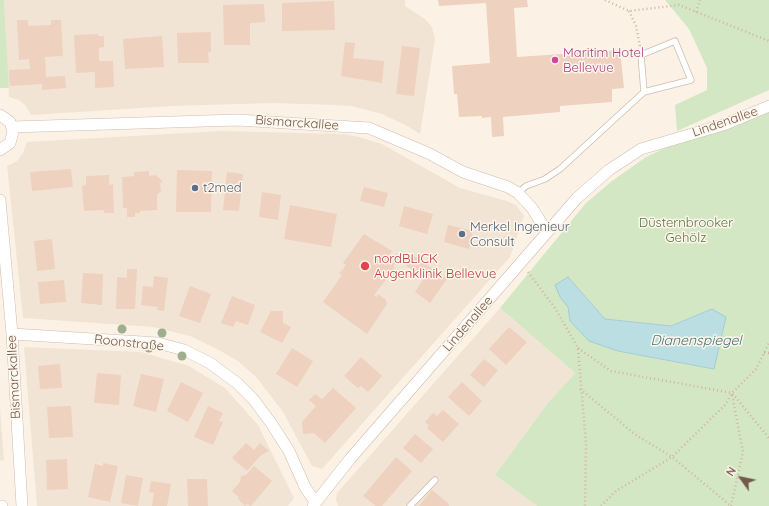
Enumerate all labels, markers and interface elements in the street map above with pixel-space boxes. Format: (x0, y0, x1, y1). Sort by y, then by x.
place label: Maritim Hotel Bellevue (563, 45, 644, 76)
marker: Maritim Hotel Bellevue (550, 55, 560, 65)
street label: Lindenallee (690, 103, 760, 141)
street label: Bismarckallee (255, 112, 339, 134)
place label: t2med (203, 180, 242, 196)
marker: t2med (190, 183, 200, 193)
park label: Düsternbrooker Gehölz (639, 215, 733, 246)
place label: Merkel Ingenieur Consult (470, 219, 570, 250)
marker: Merkel Ingenieur Consult (457, 229, 467, 239)
place label: nordBLICK Augenklinik Bellevue (374, 251, 496, 282)
marker: nordBLICK Augenklinik Bellevue (359, 260, 371, 272)
street label: Lindenallee (440, 293, 496, 355)
street label: Roonstraße (93, 332, 165, 354)
water label: Dianenspiegel (650, 333, 742, 349)
street label: Bismarckallee (4, 335, 24, 419)
north arrow (721, 458, 761, 498)
text: N (723, 464, 739, 479)

